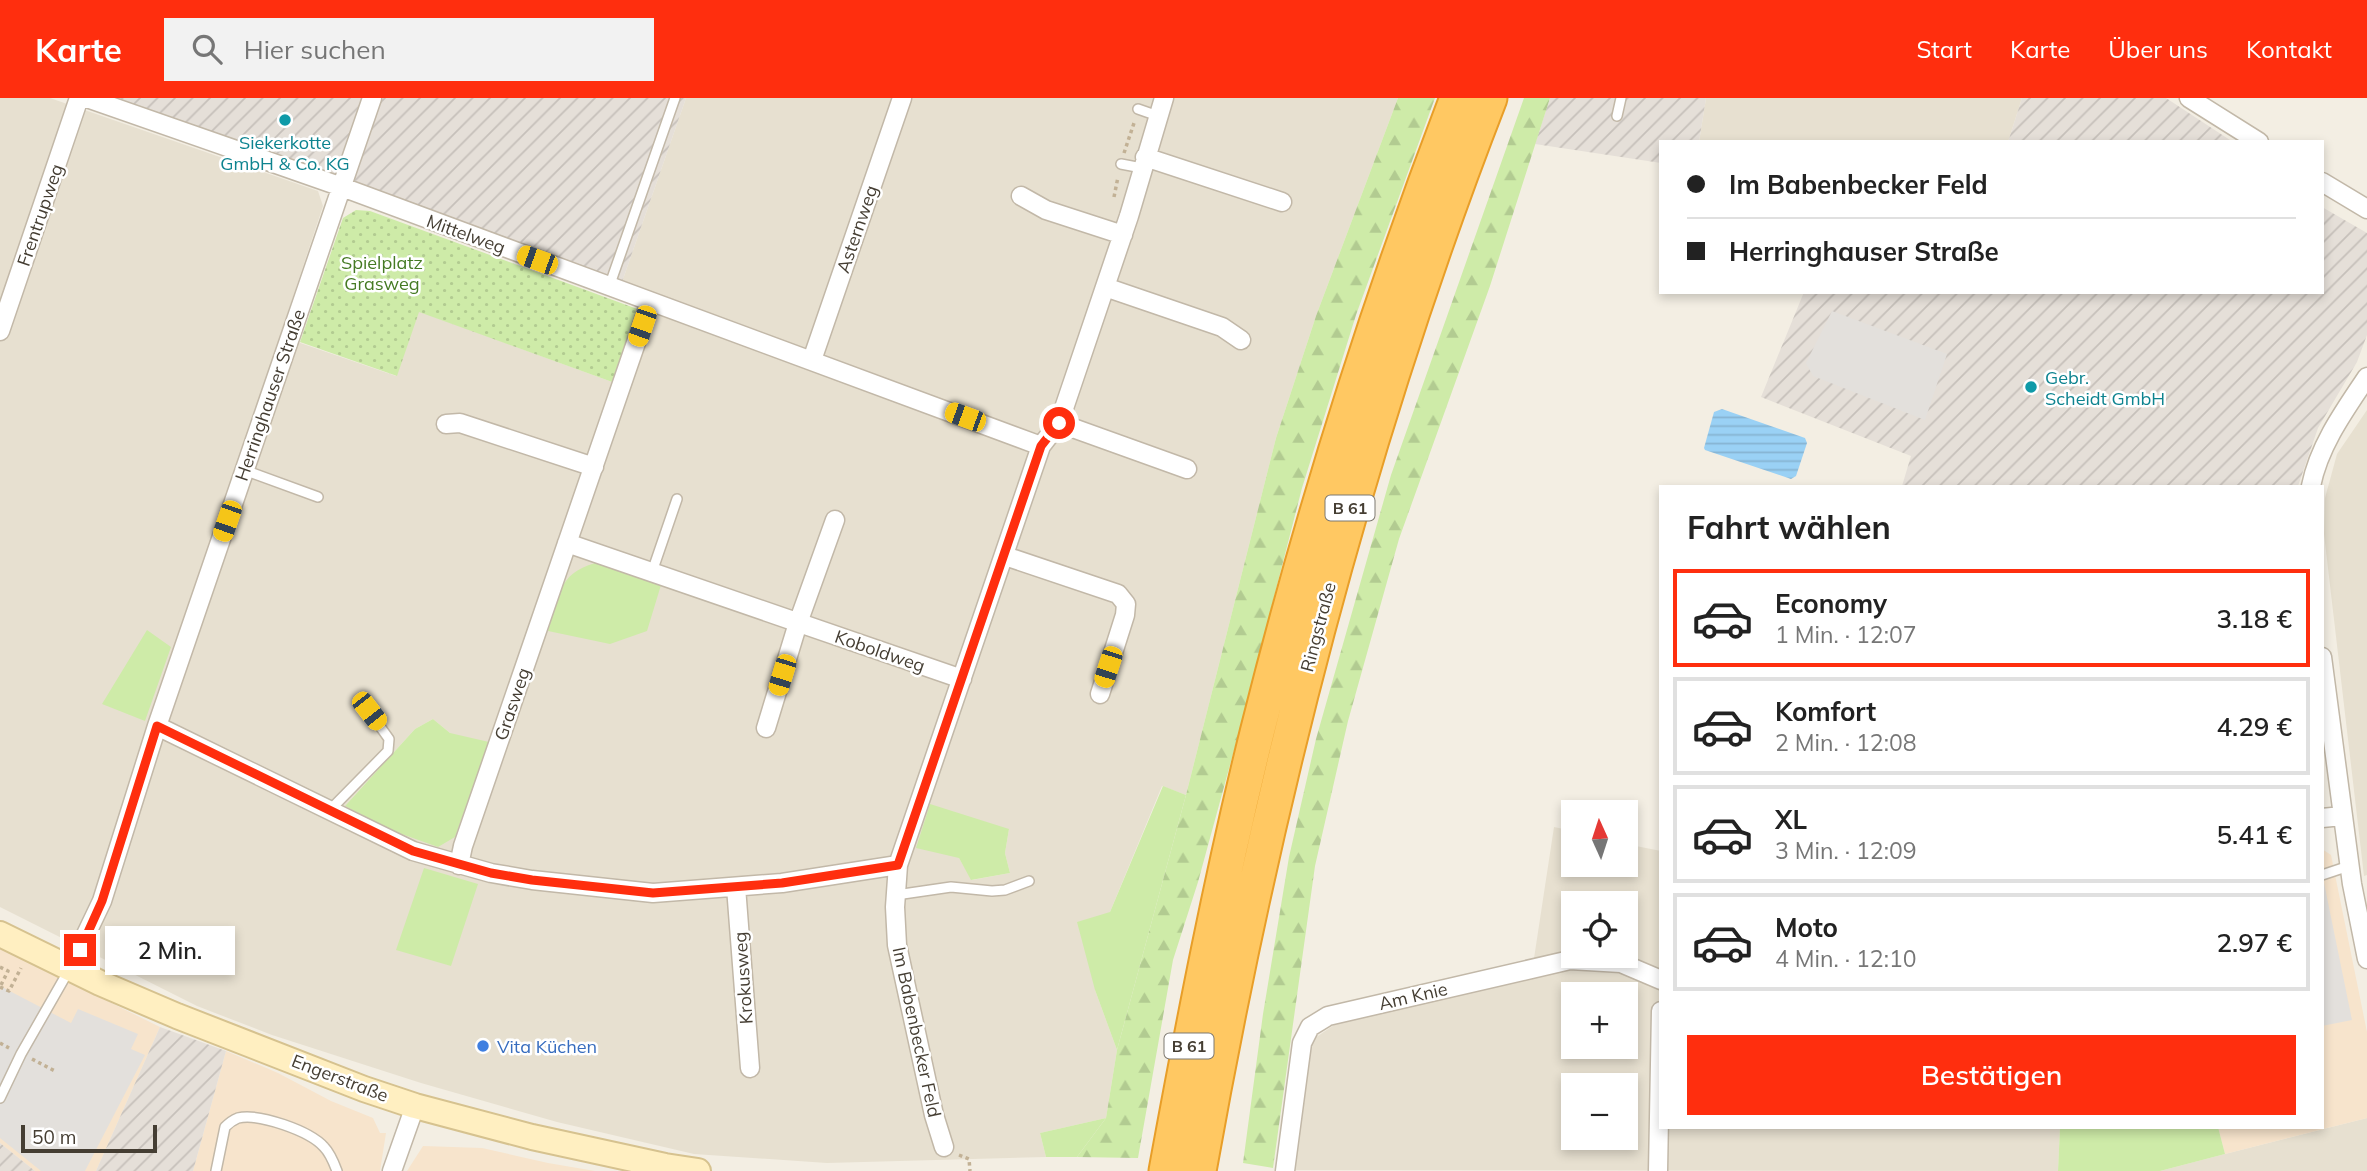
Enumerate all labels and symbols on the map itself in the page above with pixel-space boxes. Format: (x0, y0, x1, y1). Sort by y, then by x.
marker: Siekerkotte GmbH & Co. KG (277, 112, 293, 128)
place label: Siekerkotte GmbH & Co. KG (220, 131, 350, 175)
street label: Frentrupweg (12, 161, 68, 269)
street label: Asternweg (831, 182, 883, 276)
street label: Mittelweg (423, 209, 509, 259)
car (514, 243, 561, 277)
park label: Spielplatz Grasweg (341, 251, 423, 295)
car (626, 303, 659, 349)
street label: Herringhauser Straße (230, 306, 310, 484)
place label: Gebr. Scheidt GmbH (2045, 366, 2165, 410)
marker: Gebr. Scheidt GmbH (2023, 379, 2039, 395)
car (942, 400, 989, 434)
route start (1043, 407, 1075, 439)
road number: B 61 (1326, 496, 1374, 520)
car (211, 498, 244, 544)
street label: Ringstraße (1295, 580, 1341, 674)
street label: Koboldweg (832, 625, 928, 677)
car (1092, 644, 1125, 690)
car (766, 652, 799, 698)
street label: Grasweg (489, 665, 535, 743)
car (348, 688, 391, 734)
north arrow (1561, 800, 1638, 877)
callout: 2 Min. (104, 926, 234, 974)
street label: Krokusweg (728, 931, 758, 1025)
route end (64, 934, 96, 966)
street label: Im Babenbecker Feld (888, 945, 946, 1119)
street label: Am Knie (1376, 977, 1450, 1015)
road number: B 61 (1164, 1034, 1214, 1058)
place label: Vita Küchen (497, 1035, 597, 1058)
marker: Vita Küchen (475, 1038, 491, 1054)
street label: Engerstraße (288, 1049, 392, 1107)
scale bar (21, 1122, 158, 1154)

